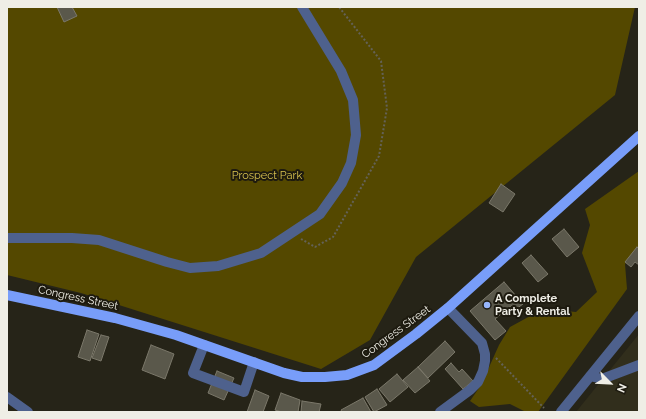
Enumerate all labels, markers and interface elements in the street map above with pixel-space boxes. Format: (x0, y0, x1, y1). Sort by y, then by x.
park label: Prospect Park (232, 169, 302, 183)
street label: Congress Street (37, 283, 119, 313)
place label: A Complete Party & Rental (495, 292, 570, 318)
marker: A Complete Party & Rental (482, 300, 492, 310)
street label: Congress Street (359, 303, 433, 361)
north arrow (590, 363, 630, 403)
text: N (614, 382, 629, 395)

